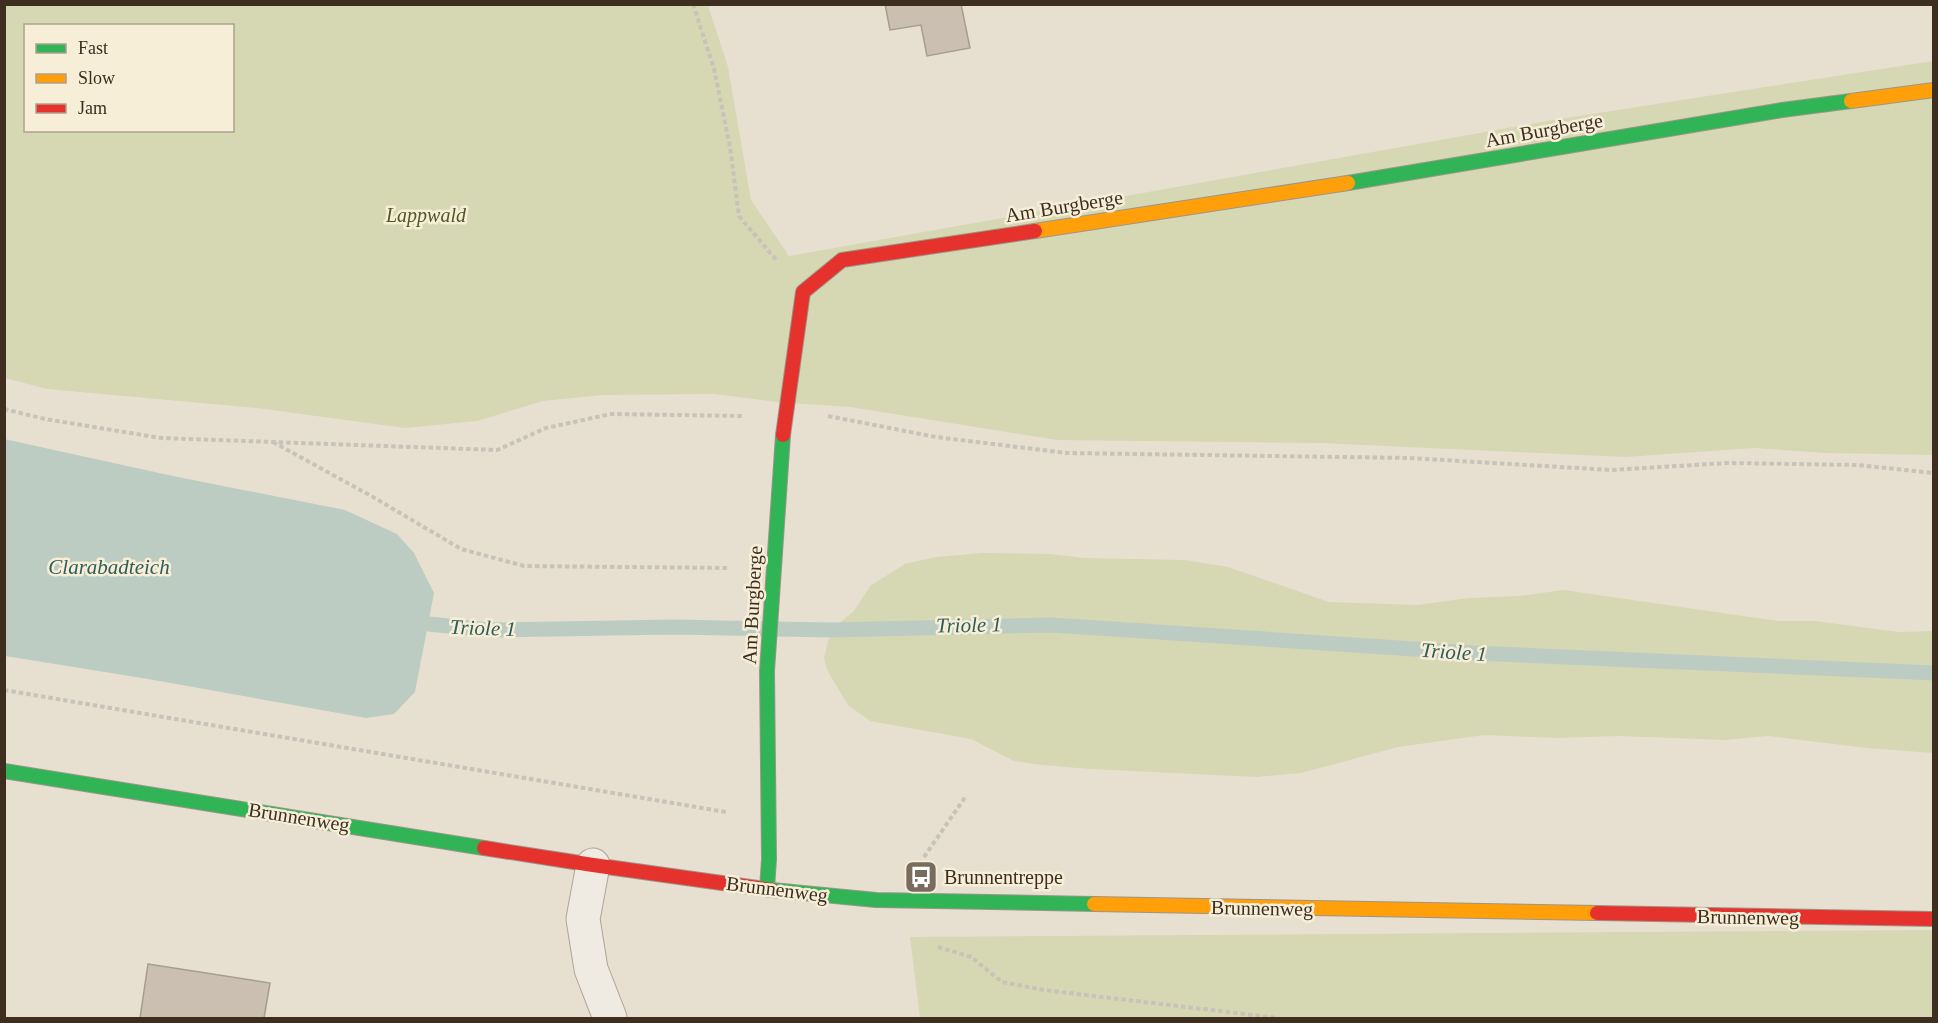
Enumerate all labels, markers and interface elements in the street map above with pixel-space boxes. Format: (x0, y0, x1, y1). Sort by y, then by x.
legend (24, 24, 234, 132)
text: Fast (78, 38, 108, 58)
text: Slow (78, 68, 115, 88)
text: Jam (78, 98, 107, 118)
street label: Am Burgberge (1484, 109, 1605, 152)
street label: Am Burgberge (1004, 186, 1125, 227)
park label: Lappwald (385, 204, 467, 227)
street label: Am Burgberge (738, 545, 767, 665)
water label: Clarabadteich (48, 555, 170, 579)
water label: Triole 1 (936, 612, 1002, 638)
water label: Triole 1 (450, 615, 516, 641)
water label: Triole 1 (1420, 638, 1488, 666)
street label: Brunnenweg (247, 798, 351, 837)
bus stop icon: Brunnentreppe (903, 859, 939, 895)
place label: Brunnentreppe (944, 866, 1063, 889)
street label: Brunnenweg (725, 872, 829, 907)
street label: Brunnenweg (1211, 896, 1313, 921)
street label: Brunnenweg (1697, 905, 1799, 930)

